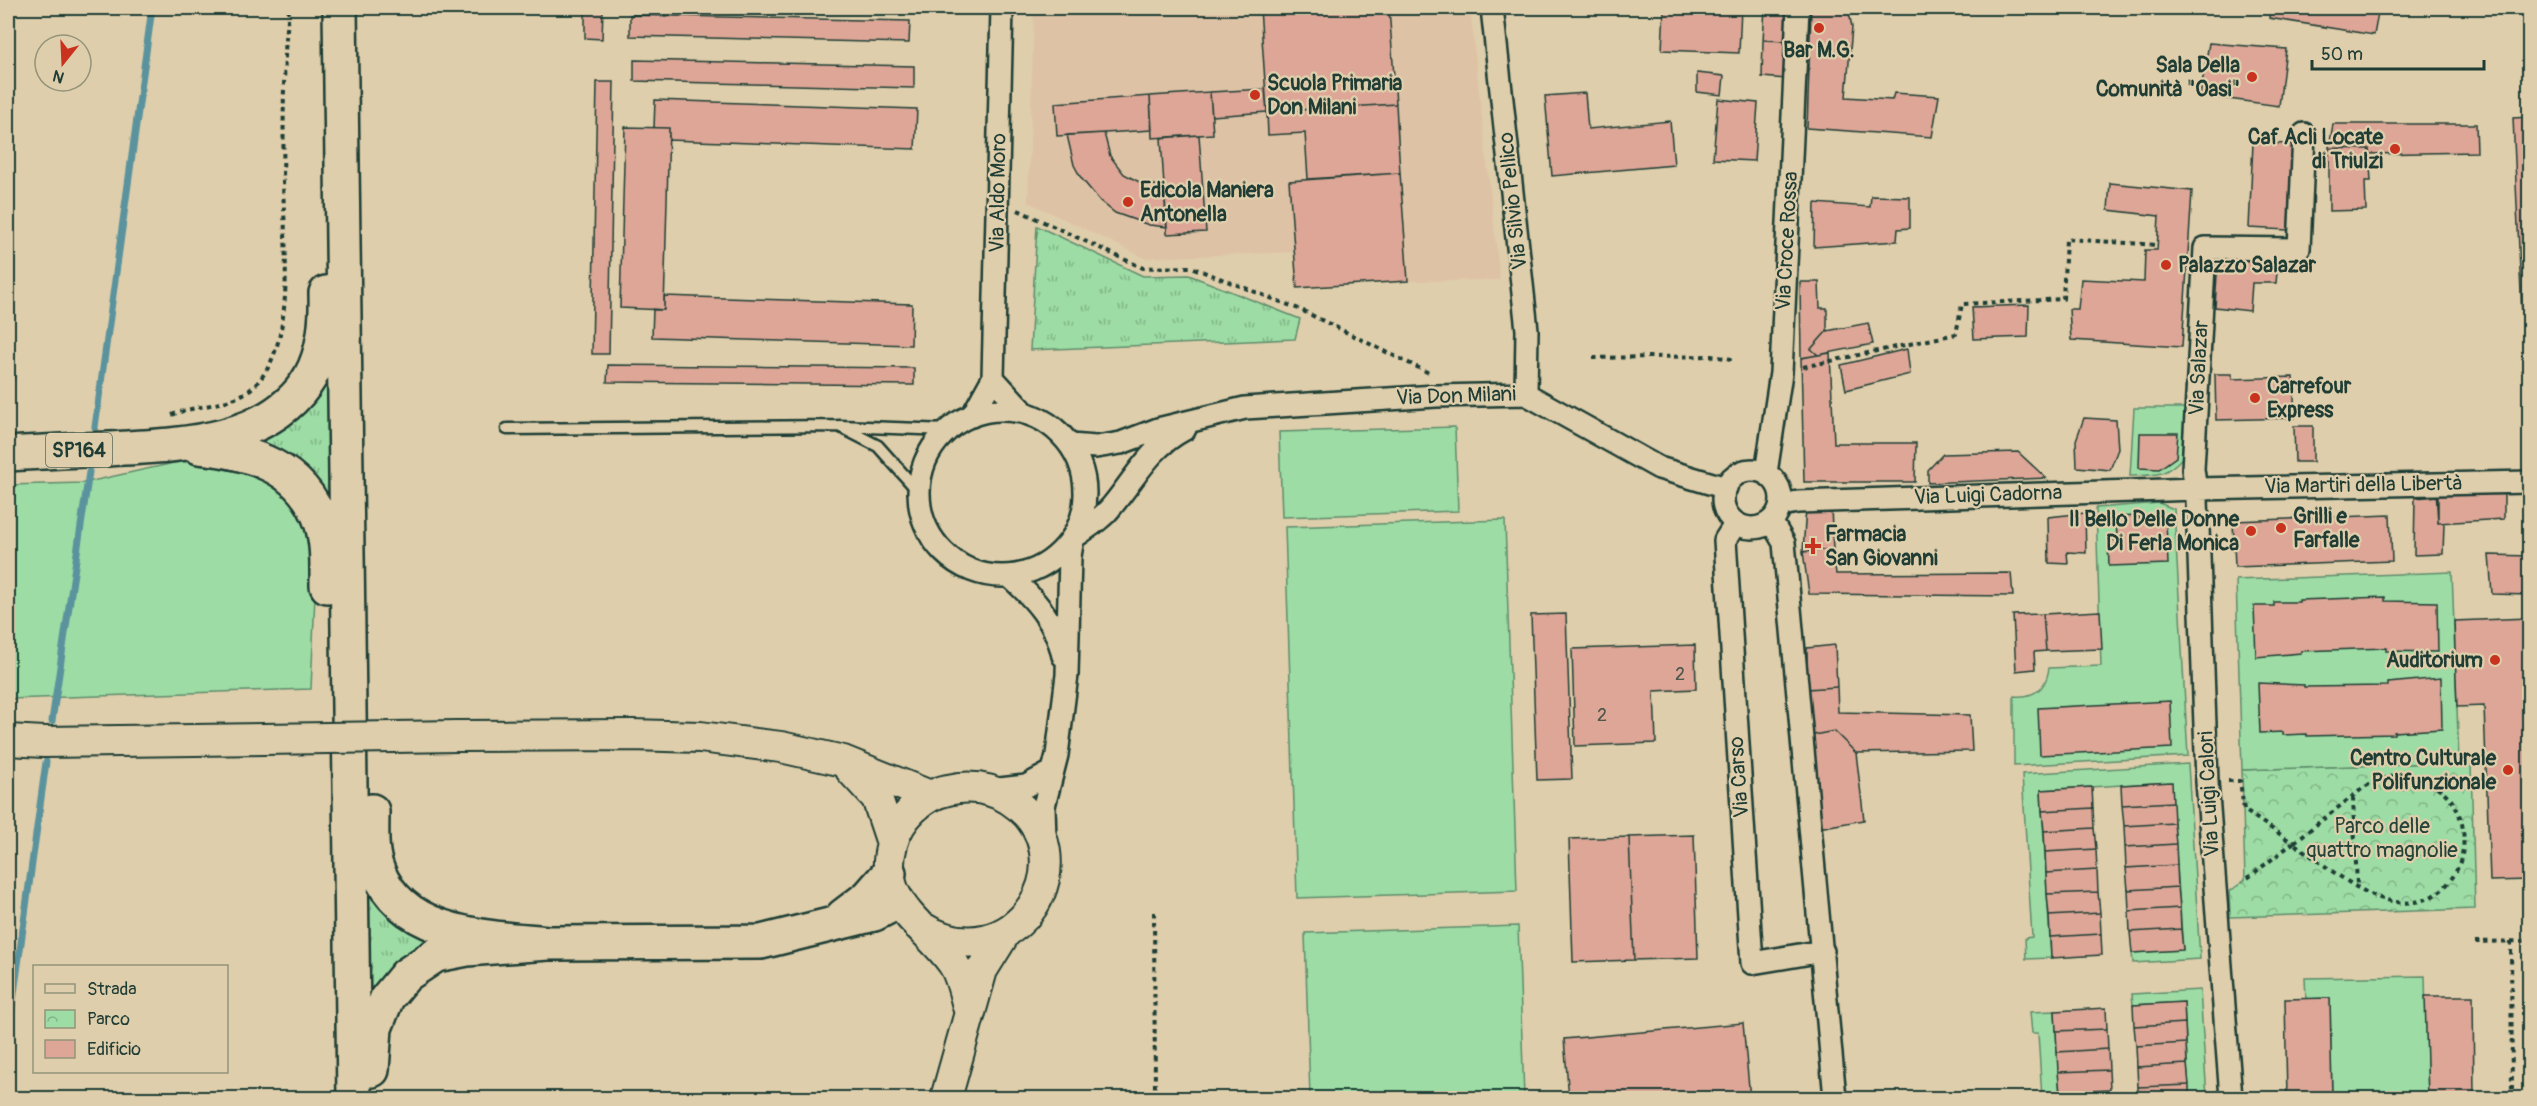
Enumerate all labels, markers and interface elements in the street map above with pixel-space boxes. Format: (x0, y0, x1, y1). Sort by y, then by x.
marker: Bar M.G. (1812, 21, 1826, 35)
north arrow (33, 33, 93, 93)
scale bar (2312, 33, 2484, 71)
place label: Bar M.G. (1783, 37, 1855, 64)
text: 50 m (2321, 43, 2363, 66)
place label: Sala Della Comunità "Oasi" (2096, 52, 2240, 103)
text: N (50, 65, 67, 87)
place label: Scuola Primaria Don Milani (1267, 70, 1403, 121)
marker: Sala Della Comunità "Oasi" (2245, 70, 2259, 84)
marker: Scuola Primaria Don Milani (1248, 88, 1262, 102)
place label: Caf Acli Locate di Triulzi (2248, 124, 2384, 175)
street label: Via Silvio Pellico (1492, 131, 1534, 271)
street label: Via Aldo Moro (983, 133, 1013, 253)
marker: Caf Acli Locate di Triulzi (2388, 142, 2402, 156)
street label: Via Croce Rossa (1770, 171, 1804, 311)
place label: Edicola Maniera Antonella (1140, 177, 1274, 228)
marker: Edicola Maniera Antonella (1121, 195, 1135, 209)
place label: Palazzo Salazar (2178, 252, 2316, 279)
marker: Palazzo Salazar (2159, 258, 2173, 272)
street label: Via Salazar (2183, 319, 2215, 416)
place label: Carrefour Express (2267, 373, 2352, 424)
street label: Via Don Milani (1396, 380, 1517, 412)
marker: Carrefour Express (2248, 391, 2262, 405)
road number: SP164 (46, 433, 112, 467)
street label: Via Martiri della Libertà (2264, 470, 2462, 500)
street label: Via Luigi Cadorna (1913, 479, 2063, 511)
place label: Grilli e Farfalle (2293, 503, 2360, 554)
place label: Il Bello Delle Donne Di Ferla Monica (2069, 506, 2240, 557)
place label: Farmacia San Giovanni (1825, 521, 1938, 572)
marker: Grilli e Farfalle (2274, 521, 2288, 535)
marker: Il Bello Delle Donne Di Ferla Monica (2244, 524, 2258, 538)
marker: Farmacia San Giovanni (1806, 539, 1820, 553)
place label: Auditorium (2386, 647, 2483, 674)
marker: Auditorium (2488, 653, 2502, 667)
house number: 2 (1675, 663, 1685, 686)
house number: 2 (1597, 704, 1607, 727)
street label: Via Luigi Calori (2192, 730, 2226, 858)
street label: Via Carso (1723, 735, 1755, 819)
place label: Centro Culturale Polifunzionale (2350, 745, 2497, 796)
marker: Centro Culturale Polifunzionale (2501, 763, 2515, 777)
park label: Parco delle quattro magnolie (2306, 813, 2458, 864)
legend (33, 965, 228, 1073)
text: Strada (87, 978, 137, 1001)
text: Parco (87, 1008, 130, 1031)
text: Edificio (87, 1038, 141, 1061)

